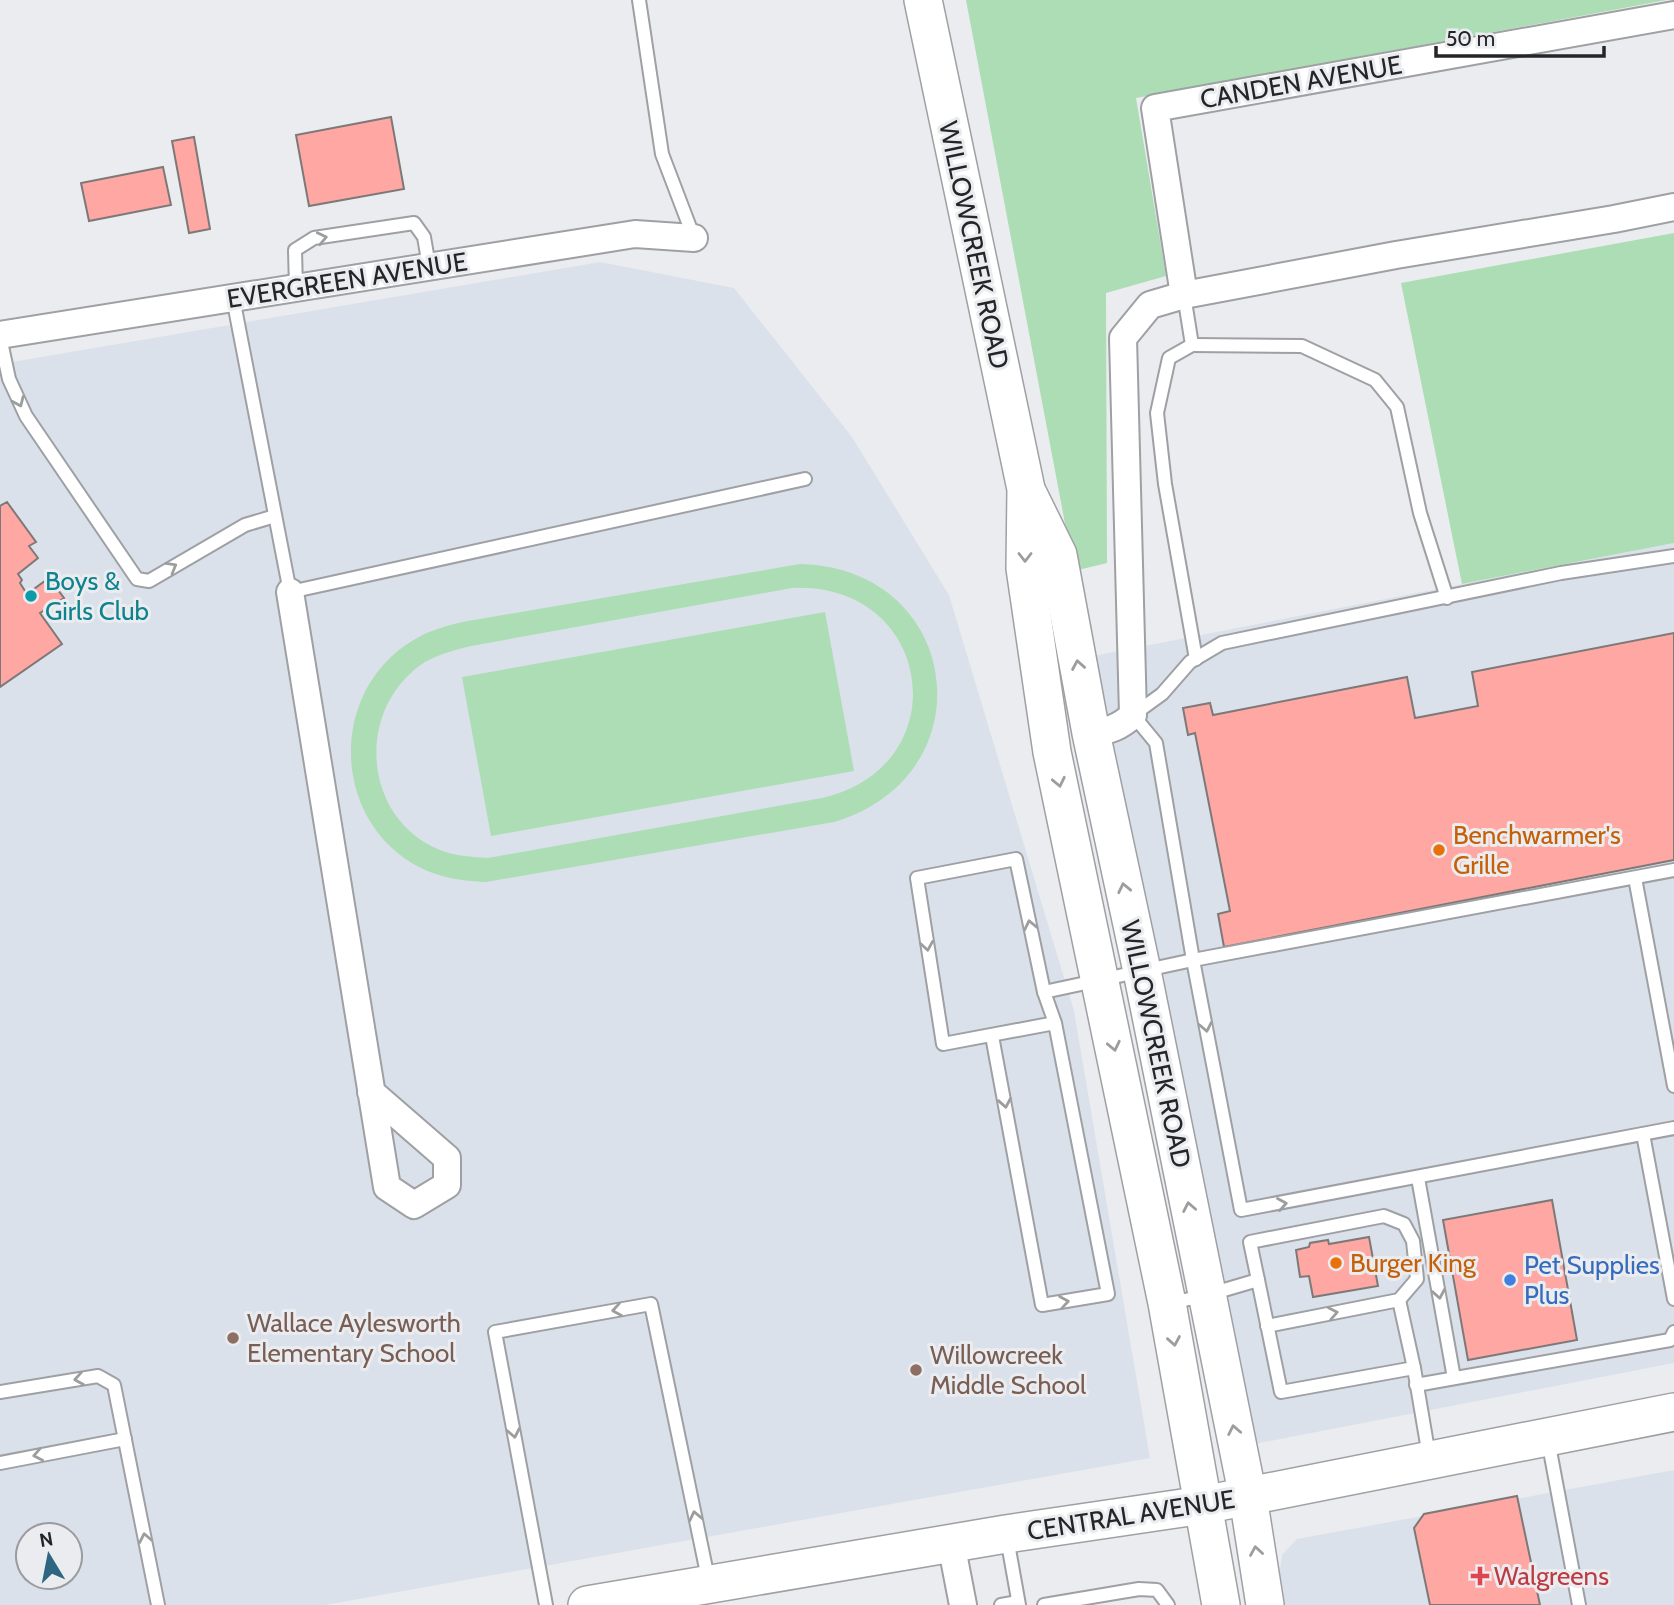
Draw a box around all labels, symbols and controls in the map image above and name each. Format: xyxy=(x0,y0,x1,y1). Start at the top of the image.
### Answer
scale bar xyxy=(1436,14,1604,58)
text: 50 m xyxy=(1446,26,1495,51)
street label: CANDEN AVENUE xyxy=(1198,49,1404,115)
street label: WILLOWCREEK ROAD xyxy=(932,118,1016,372)
one-way arrow xyxy=(316,231,328,246)
street label: EVERGREEN AVENUE xyxy=(224,245,470,315)
one-way arrow xyxy=(11,395,25,407)
one-way arrow xyxy=(1017,553,1033,563)
one-way arrow xyxy=(165,562,178,575)
place label: Boys & Girls Club xyxy=(45,565,149,627)
marker: Boys & Girls Club xyxy=(23,588,39,604)
one-way arrow xyxy=(1072,659,1087,671)
one-way arrow xyxy=(1050,776,1065,788)
place label: Benchwarmer's Grille xyxy=(1453,819,1621,881)
marker: Benchwarmer's Grille xyxy=(1431,842,1447,858)
one-way arrow xyxy=(1117,882,1132,894)
street label: WILLOWCREEK ROAD xyxy=(1114,917,1198,1171)
one-way arrow xyxy=(1024,919,1039,931)
one-way arrow xyxy=(920,940,935,952)
one-way arrow xyxy=(1198,1021,1213,1033)
one-way arrow xyxy=(1106,1040,1121,1052)
one-way arrow xyxy=(997,1097,1012,1109)
one-way arrow xyxy=(1276,1197,1288,1212)
one-way arrow xyxy=(1183,1201,1198,1213)
place label: Burger King xyxy=(1350,1247,1477,1279)
place label: Pet Supplies Plus xyxy=(1524,1249,1660,1311)
marker: Burger King xyxy=(1328,1255,1344,1271)
marker: Pet Supplies Plus xyxy=(1502,1272,1518,1288)
one-way arrow xyxy=(1431,1288,1446,1300)
one-way arrow xyxy=(1058,1295,1070,1310)
one-way arrow xyxy=(611,1302,622,1317)
place label: Wallace Aylesworth Elementary School xyxy=(247,1307,461,1369)
one-way arrow xyxy=(1327,1307,1339,1322)
marker: Wallace Aylesworth Elementary School xyxy=(225,1330,241,1346)
one-way arrow xyxy=(1166,1335,1181,1347)
place label: Willowcreek Middle School xyxy=(930,1339,1086,1401)
marker: Willowcreek Middle School xyxy=(908,1362,924,1378)
one-way arrow xyxy=(73,1371,85,1386)
one-way arrow xyxy=(1227,1424,1242,1436)
one-way arrow xyxy=(506,1428,521,1439)
one-way arrow xyxy=(32,1447,44,1462)
street label: CENTRAL AVENUE xyxy=(1025,1483,1237,1547)
one-way arrow xyxy=(689,1510,704,1522)
north arrow xyxy=(14,1521,84,1591)
text: N xyxy=(38,1527,55,1552)
one-way arrow xyxy=(138,1532,153,1544)
one-way arrow xyxy=(1249,1545,1264,1557)
place label: Walgreens xyxy=(1494,1560,1609,1592)
marker: Walgreens xyxy=(1472,1568,1488,1584)

